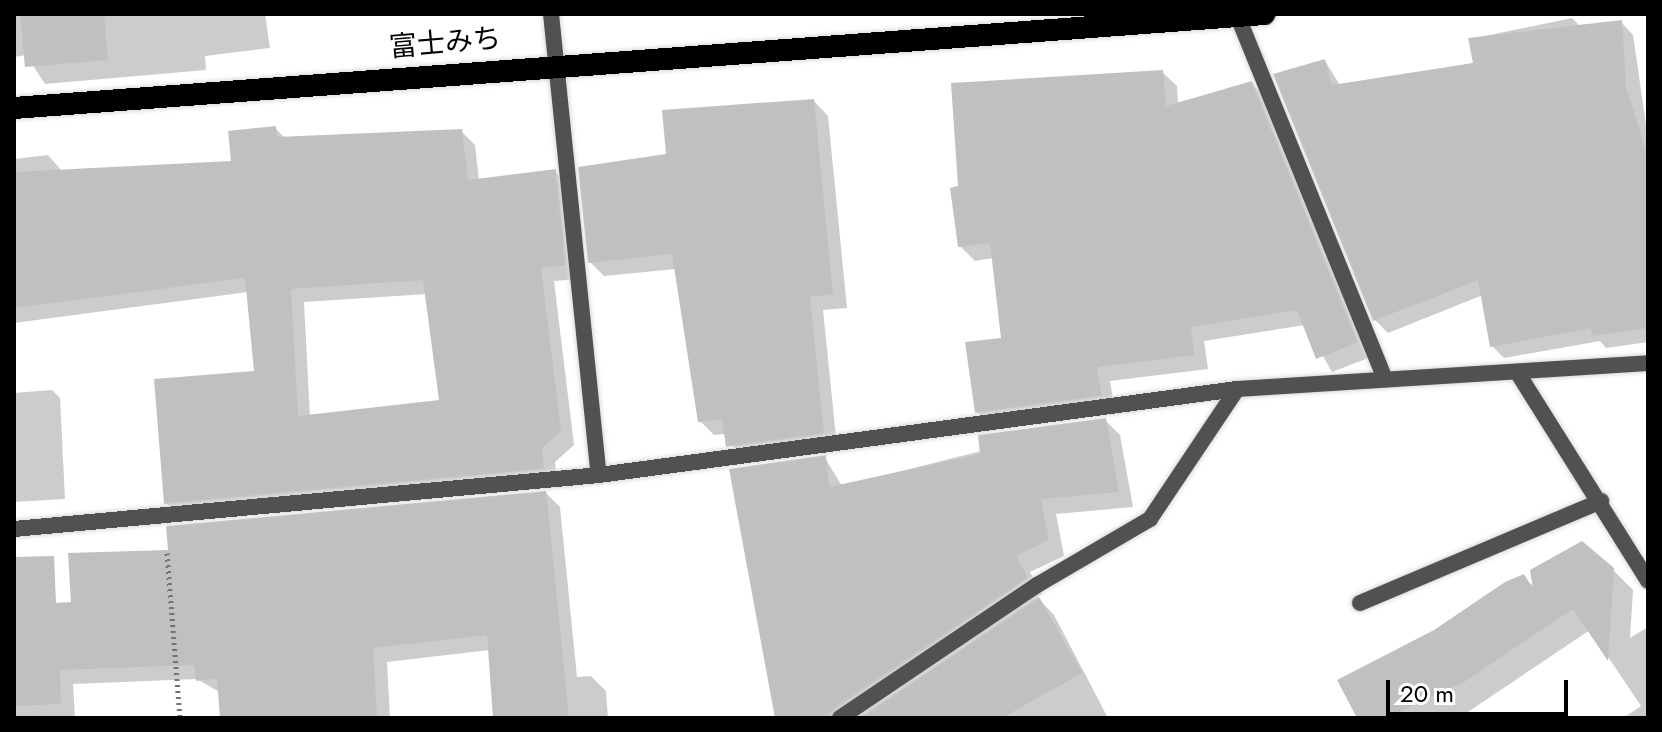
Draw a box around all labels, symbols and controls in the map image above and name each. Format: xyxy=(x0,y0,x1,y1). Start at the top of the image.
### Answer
street label: 富士みち xyxy=(388,21,502,65)
scale bar xyxy=(1390,664,1572,714)
text: 20 m xyxy=(1400,676,1454,711)

